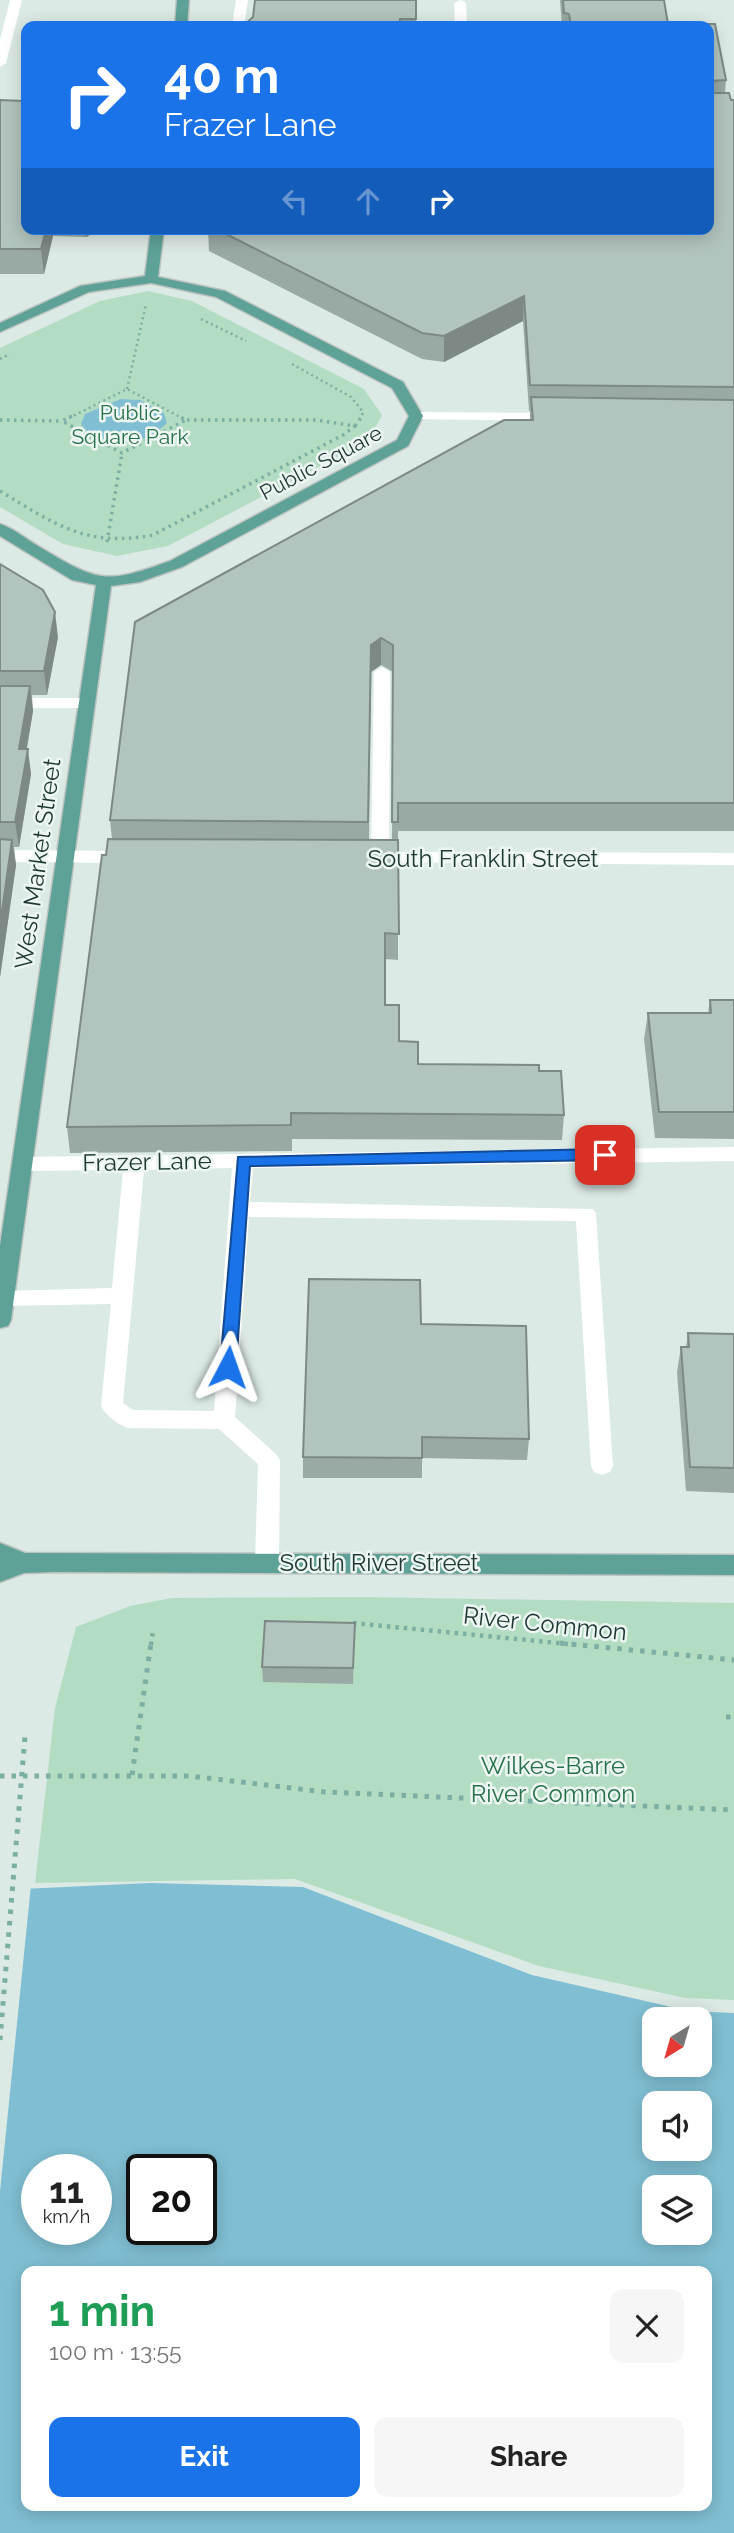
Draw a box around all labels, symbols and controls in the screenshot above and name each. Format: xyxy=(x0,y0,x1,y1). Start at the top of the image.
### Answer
text: 40 m xyxy=(164,47,279,104)
icon: right xyxy=(49,49,140,140)
text: Frazer Lane xyxy=(164,106,337,143)
icon: left xyxy=(276,182,314,220)
icon: ahead xyxy=(349,182,387,220)
icon: right xyxy=(422,182,460,220)
park label: Public Square Park xyxy=(71,400,189,449)
street label: Public Square xyxy=(255,420,386,505)
street label: West Market Street xyxy=(8,757,67,971)
street label: South Franklin Street xyxy=(367,844,599,873)
pin xyxy=(575,1125,635,1185)
icon: arrive xyxy=(586,1136,624,1174)
street label: Frazer Lane xyxy=(82,1146,212,1177)
position arrow xyxy=(191,1330,265,1404)
street label: South River Street xyxy=(279,1548,479,1577)
street label: River Common xyxy=(462,1600,628,1647)
park label: Wilkes-Barre River Common xyxy=(471,1751,635,1808)
north arrow xyxy=(642,2007,712,2077)
map controls xyxy=(642,2007,712,2245)
button: sound xyxy=(642,2091,712,2161)
speed limit sign: 20 xyxy=(126,2154,217,2245)
text: 11 xyxy=(49,2170,84,2211)
button: layers xyxy=(642,2175,712,2245)
text: km/h xyxy=(43,2206,90,2227)
text: 1 min xyxy=(49,2287,155,2336)
button: close xyxy=(610,2289,684,2363)
text: 100 m · 13:55 xyxy=(49,2338,182,2365)
button: Exit xyxy=(49,2417,360,2497)
button: Share xyxy=(374,2417,684,2497)

